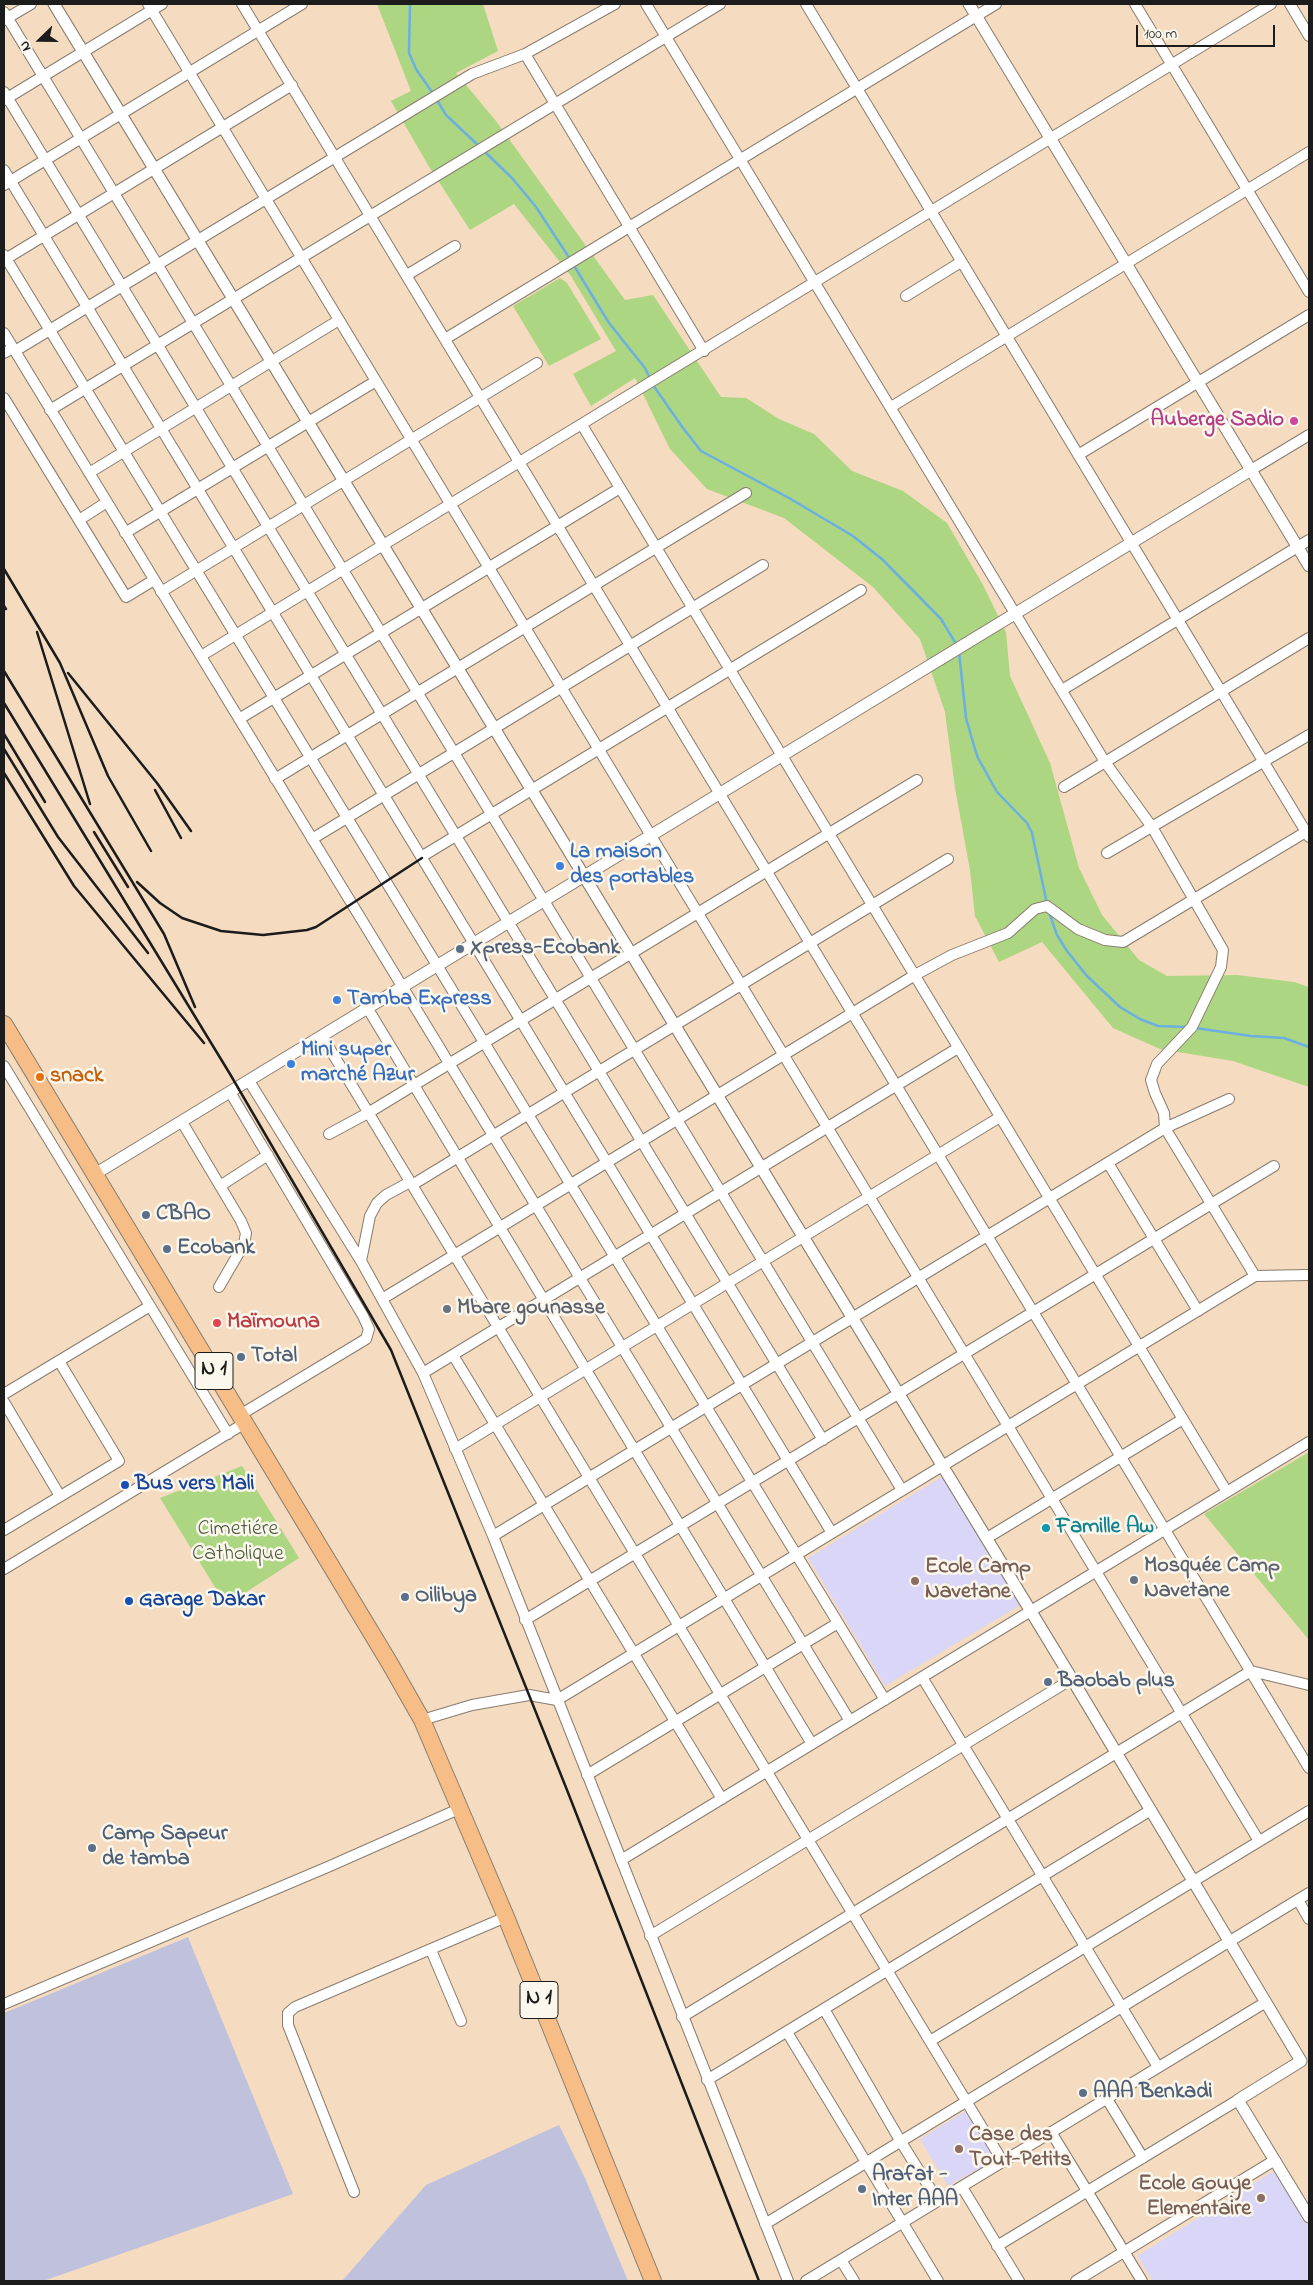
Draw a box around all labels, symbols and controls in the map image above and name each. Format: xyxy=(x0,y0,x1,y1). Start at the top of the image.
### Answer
north arrow xyxy=(15,15,65,65)
scale bar xyxy=(1138,15,1277,47)
text: 100 m xyxy=(1144,23,1177,45)
text: N xyxy=(14,37,37,54)
place label: Auberge Sadio xyxy=(1151,408,1284,434)
marker: Auberge Sadio xyxy=(1288,415,1300,427)
place label: La maison des portables xyxy=(570,840,694,891)
marker: La maison des portables xyxy=(554,860,566,872)
place label: Xpress-Ecobank xyxy=(470,936,620,962)
marker: Xpress-Ecobank xyxy=(454,943,466,955)
place label: Tamba Express xyxy=(347,987,492,1013)
marker: Tamba Express xyxy=(331,994,343,1006)
place label: Mini super marché Azur xyxy=(301,1038,414,1090)
marker: Mini super marché Azur xyxy=(285,1058,297,1070)
place label: snack xyxy=(50,1064,103,1090)
marker: snack xyxy=(34,1071,46,1083)
place label: CBAO xyxy=(156,1202,211,1228)
marker: CBAO xyxy=(140,1209,152,1221)
place label: Ecobank xyxy=(177,1236,255,1262)
marker: Ecobank xyxy=(161,1243,173,1255)
place label: Mbare gounasse xyxy=(457,1296,605,1322)
marker: Mbare gounasse xyxy=(441,1303,453,1315)
place label: Maïmouna xyxy=(227,1310,320,1336)
marker: Maïmouna xyxy=(211,1317,223,1329)
place label: Total xyxy=(251,1344,297,1370)
marker: Total xyxy=(235,1351,247,1363)
road number: N 1 xyxy=(195,1352,233,1390)
place label: Bus vers Mali xyxy=(135,1472,254,1498)
marker: Bus vers Mali xyxy=(119,1479,131,1491)
place label: Famille Aw xyxy=(1056,1515,1154,1541)
park label: Cimetiére Catholique xyxy=(192,1517,284,1568)
marker: Famille Aw xyxy=(1040,1522,1052,1534)
place label: Mosquée Camp Navetane xyxy=(1144,1554,1280,1605)
place label: Ecole Camp Navetane xyxy=(925,1555,1031,1606)
marker: Mosquée Camp Navetane xyxy=(1128,1574,1140,1586)
marker: Ecole Camp Navetane xyxy=(909,1575,921,1587)
place label: Oilibya xyxy=(415,1584,477,1610)
place label: Garage Dakar xyxy=(139,1588,265,1614)
marker: Oilibya xyxy=(399,1591,411,1603)
marker: Garage Dakar xyxy=(123,1595,135,1607)
place label: Baobab plus xyxy=(1058,1669,1175,1695)
marker: Baobab plus xyxy=(1042,1676,1054,1688)
place label: Camp Sapeur de tamba xyxy=(102,1822,228,1874)
marker: Camp Sapeur de tamba xyxy=(86,1842,98,1854)
road number: N 1 xyxy=(520,1982,558,2018)
place label: AAA Benkadi xyxy=(1093,2080,1213,2106)
marker: AAA Benkadi xyxy=(1077,2087,1089,2099)
place label: Case des Tout-Petits xyxy=(969,2123,1072,2174)
marker: Case des Tout-Petits xyxy=(953,2143,965,2155)
place label: Arafat - Inter AAA xyxy=(872,2163,958,2214)
place label: Ecole Gouye Elementaire xyxy=(1138,2172,1251,2224)
marker: Arafat - Inter AAA xyxy=(856,2183,868,2195)
marker: Ecole Gouye Elementaire xyxy=(1255,2192,1267,2204)

